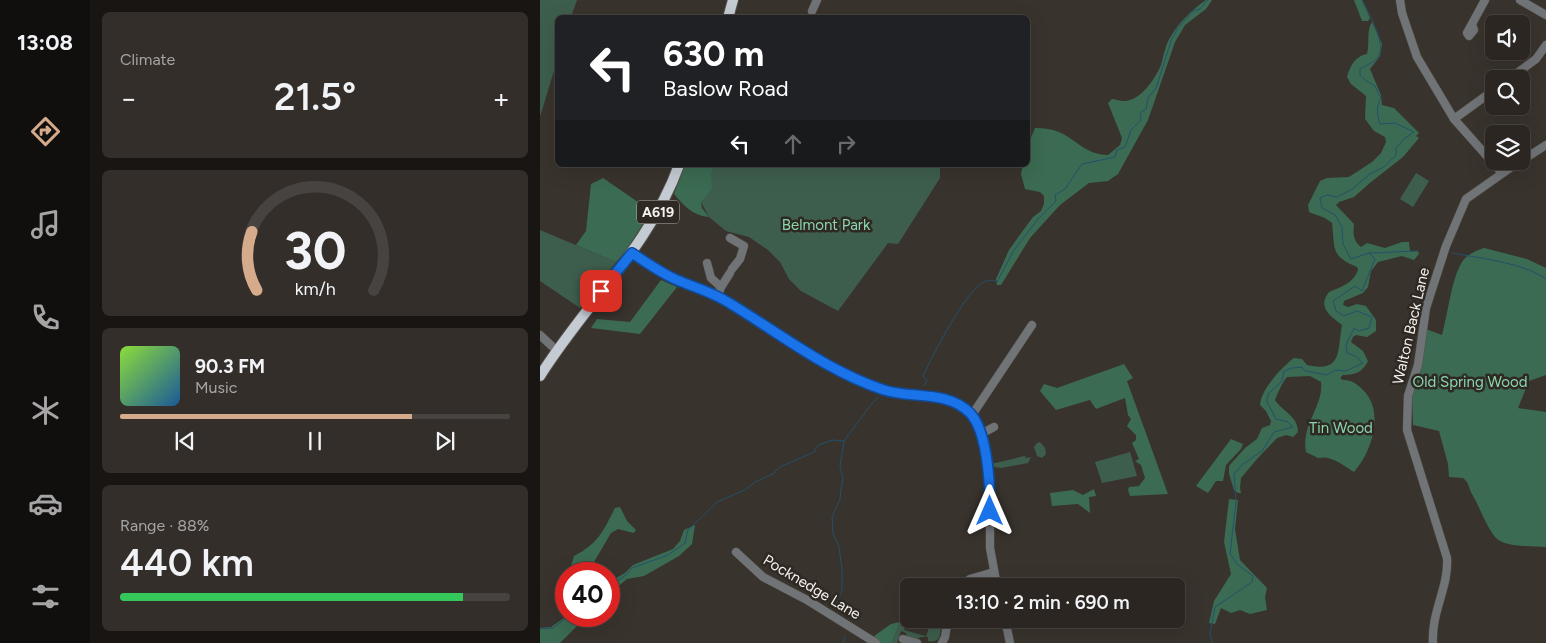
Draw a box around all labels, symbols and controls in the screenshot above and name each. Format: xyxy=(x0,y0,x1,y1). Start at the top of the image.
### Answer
map controls xyxy=(1485,15,1530,170)
button: sound xyxy=(1485,15,1530,60)
text: 13:08 xyxy=(17,29,73,56)
text: 630 m xyxy=(663,33,764,75)
icon: left xyxy=(580,35,645,100)
text: Climate xyxy=(120,50,175,69)
button: search xyxy=(1485,70,1530,115)
text: 21.5° xyxy=(274,74,356,120)
text: Baslow Road xyxy=(663,75,789,102)
text: − xyxy=(120,81,137,115)
text: + xyxy=(493,81,510,115)
icon: directions xyxy=(28,114,63,149)
button: layers xyxy=(1485,125,1530,170)
icon: left xyxy=(726,130,754,158)
icon: ahead xyxy=(779,130,807,158)
icon: right xyxy=(832,130,860,158)
road number: A619 xyxy=(637,200,679,223)
icon: music xyxy=(28,207,63,242)
park label: Belmont Park xyxy=(782,216,871,234)
text: 30 xyxy=(284,220,346,282)
street label: Walton Back Lane xyxy=(1389,266,1433,386)
pin xyxy=(580,270,622,312)
icon: arrive xyxy=(587,277,615,305)
text: km/h xyxy=(295,278,335,299)
icon: phone xyxy=(28,300,63,335)
text: 90.3 FM xyxy=(195,355,265,378)
park label: Old Spring Wood xyxy=(1413,373,1527,391)
text: Music xyxy=(195,378,237,397)
icon: climate xyxy=(28,393,63,428)
park label: Tin Wood xyxy=(1309,419,1373,437)
icon: previous xyxy=(171,427,199,455)
icon: pause xyxy=(301,427,329,455)
icon: next xyxy=(431,427,459,455)
position arrow xyxy=(963,484,1015,536)
icon: car xyxy=(28,486,63,521)
text: Range · 88% xyxy=(120,516,209,535)
text: 440 km xyxy=(120,540,254,586)
street label: Pocknedge Lane xyxy=(760,551,864,623)
speed limit sign: 40 xyxy=(555,562,620,627)
icon: filters xyxy=(28,579,63,614)
text: 13:10 · 2 min · 690 m xyxy=(955,591,1130,614)

